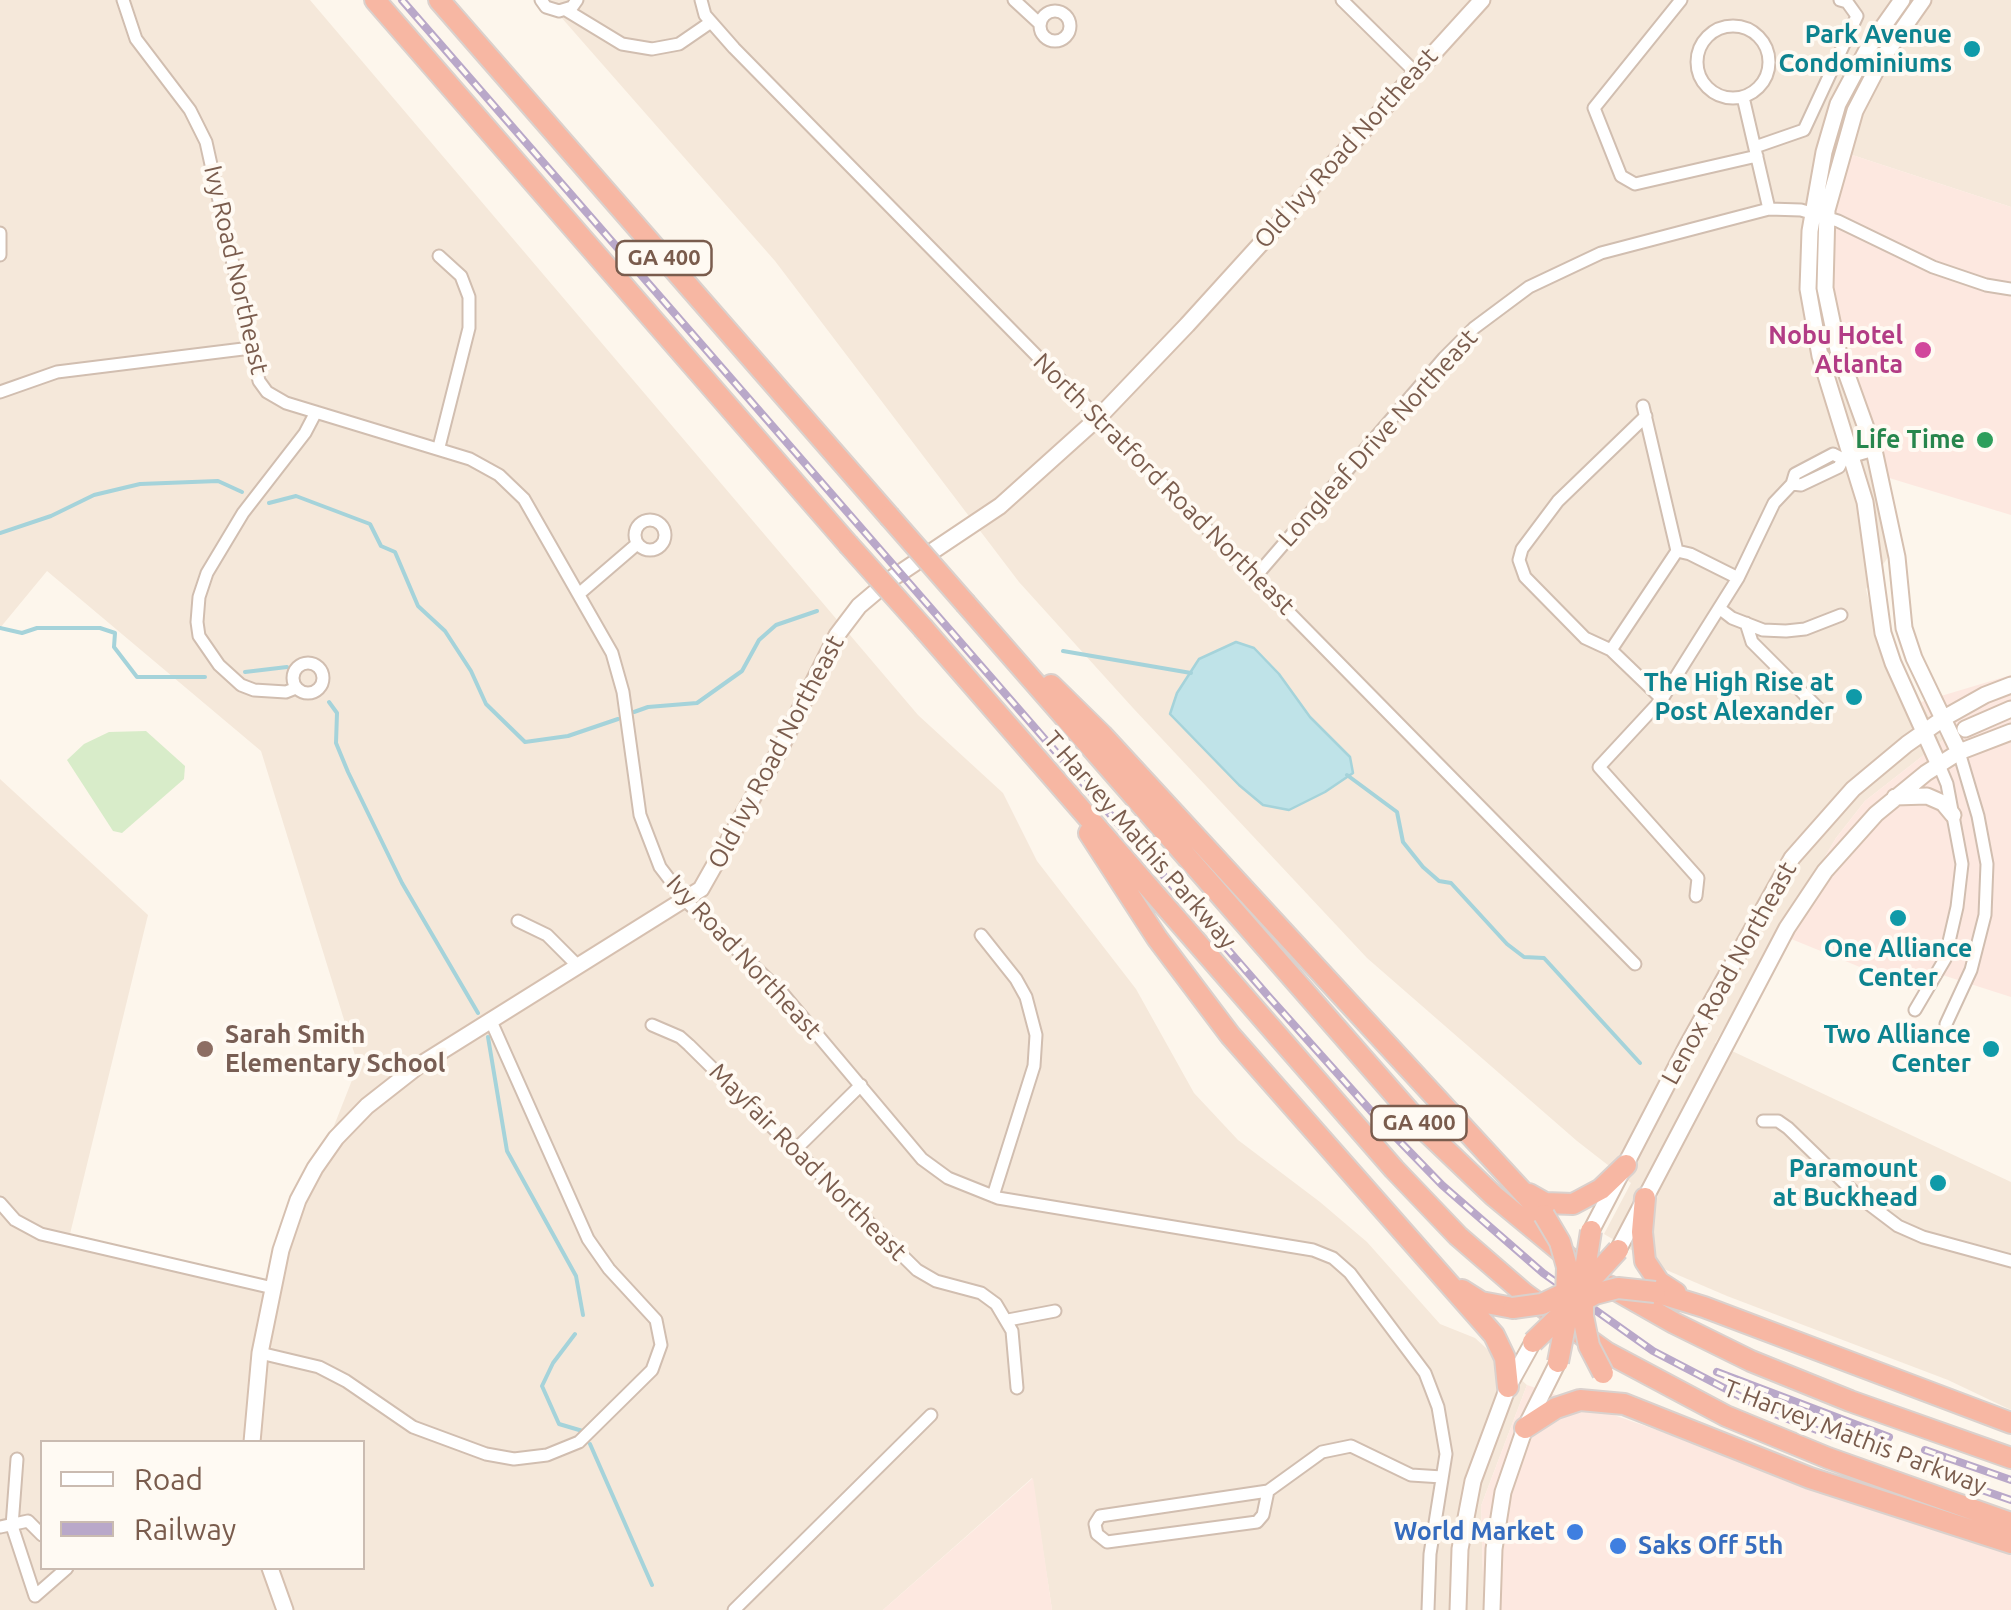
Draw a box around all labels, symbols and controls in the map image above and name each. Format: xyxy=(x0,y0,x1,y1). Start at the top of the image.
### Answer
place label: Park Avenue Condominiums xyxy=(1779,20,1952,79)
marker: Park Avenue Condominiums xyxy=(1961,38,1983,60)
street label: Old Ivy Road Northeast xyxy=(1248,41,1444,255)
street label: Ivy Road Northeast xyxy=(197,163,275,377)
road number: GA 400 xyxy=(616,241,712,275)
place label: Nobu Hotel Atlanta xyxy=(1768,321,1903,380)
street label: Longleaf Drive Northeast xyxy=(1272,323,1484,553)
marker: Nobu Hotel Atlanta xyxy=(1912,339,1934,361)
street label: North Stratford Road Northeast xyxy=(1027,347,1301,621)
place label: Life Time xyxy=(1855,425,1965,455)
marker: Life Time xyxy=(1974,429,1996,451)
street label: Old Ivy Road Northeast xyxy=(702,630,850,874)
place label: The High Rise at Post Alexander xyxy=(1644,668,1834,727)
marker: The High Rise at Post Alexander xyxy=(1843,686,1865,708)
street label: T Harvey Mathis Parkway xyxy=(1037,725,1243,955)
street label: Lenox Road Northeast xyxy=(1655,856,1803,1090)
street label: Ivy Road Northeast xyxy=(660,869,828,1045)
marker: One Alliance Center xyxy=(1887,907,1909,929)
place label: One Alliance Center xyxy=(1824,934,1972,993)
place label: Sarah Smith Elementary School xyxy=(225,1020,445,1079)
place label: Two Alliance Center xyxy=(1823,1020,1971,1079)
marker: Sarah Smith Elementary School xyxy=(194,1038,216,1060)
marker: Two Alliance Center xyxy=(1980,1038,2002,1060)
street label: Mayfair Road Northeast xyxy=(703,1057,913,1267)
road number: GA 400 xyxy=(1372,1106,1466,1140)
place label: Paramount at Buckhead xyxy=(1773,1154,1918,1213)
marker: Paramount at Buckhead xyxy=(1927,1172,1949,1194)
street label: T Harvey Mathis Parkway xyxy=(1719,1373,1991,1501)
legend xyxy=(40,1440,365,1570)
text: Road xyxy=(134,1462,203,1496)
text: Railway xyxy=(134,1512,236,1546)
place label: World Market xyxy=(1394,1517,1555,1547)
marker: World Market xyxy=(1564,1521,1586,1543)
place label: Saks Off 5th xyxy=(1638,1531,1783,1561)
marker: Saks Off 5th xyxy=(1607,1535,1629,1557)

